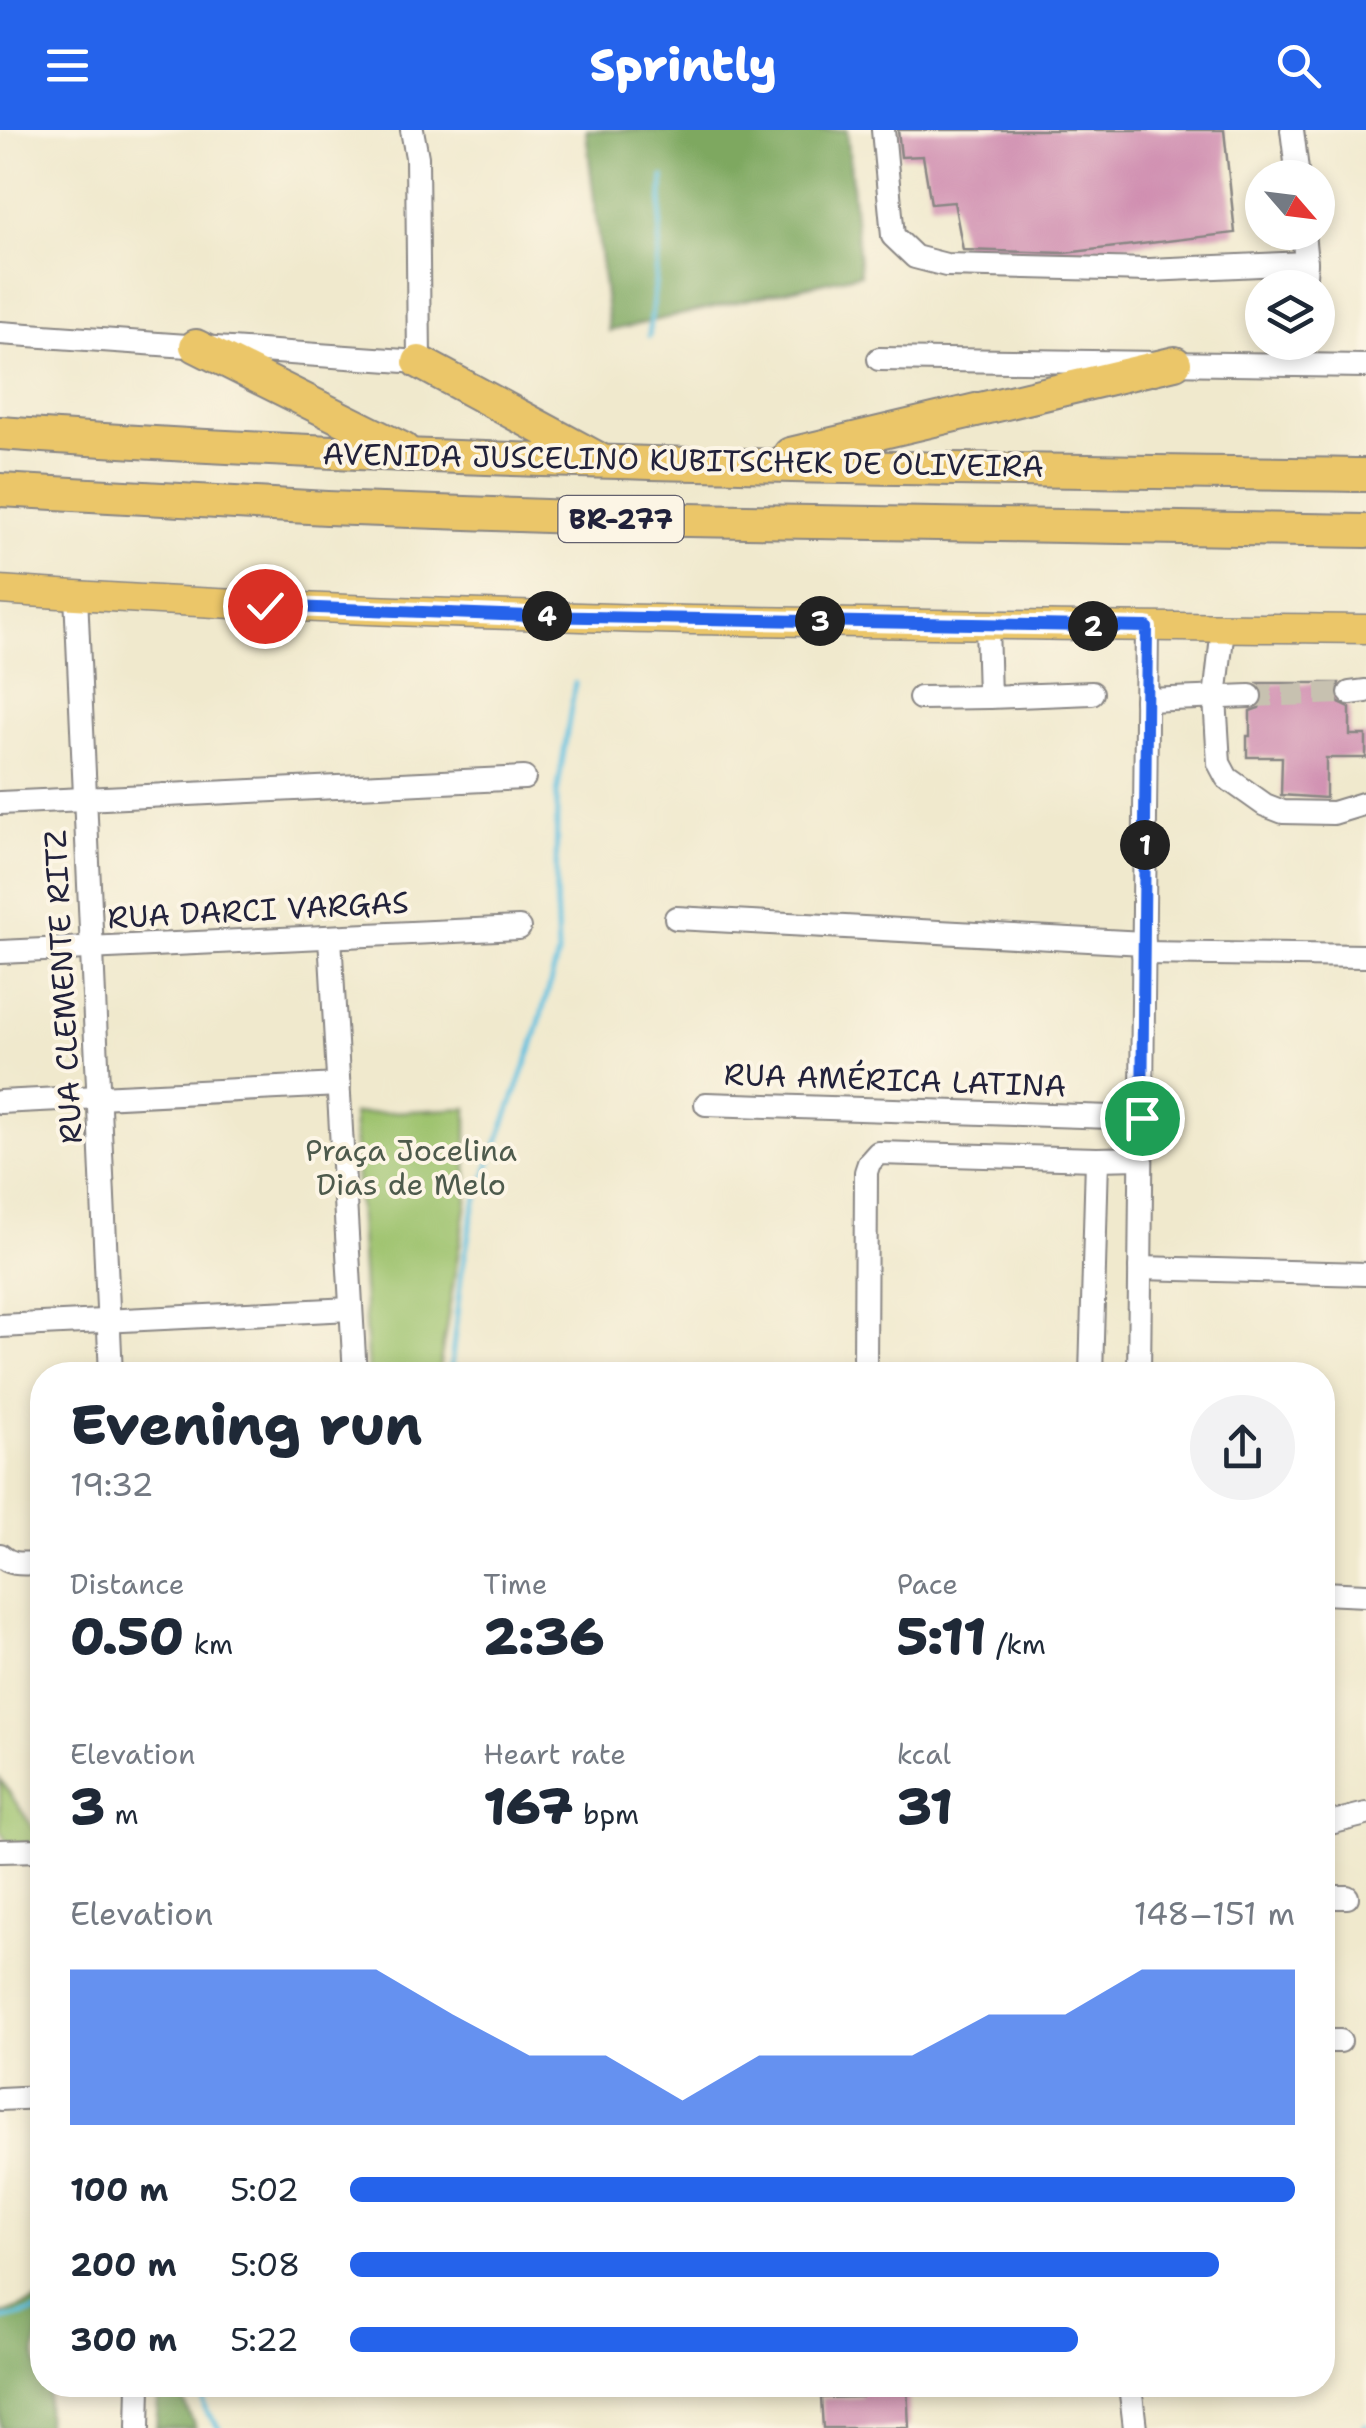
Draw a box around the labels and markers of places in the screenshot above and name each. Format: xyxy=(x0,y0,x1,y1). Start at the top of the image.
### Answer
pin xyxy=(223,564,308,649)
pin: 4 xyxy=(522,591,572,641)
pin: 3 xyxy=(795,596,845,646)
pin: 2 xyxy=(1068,601,1118,651)
pin: 1 xyxy=(1120,820,1170,870)
pin xyxy=(1100,1076,1185,1161)

